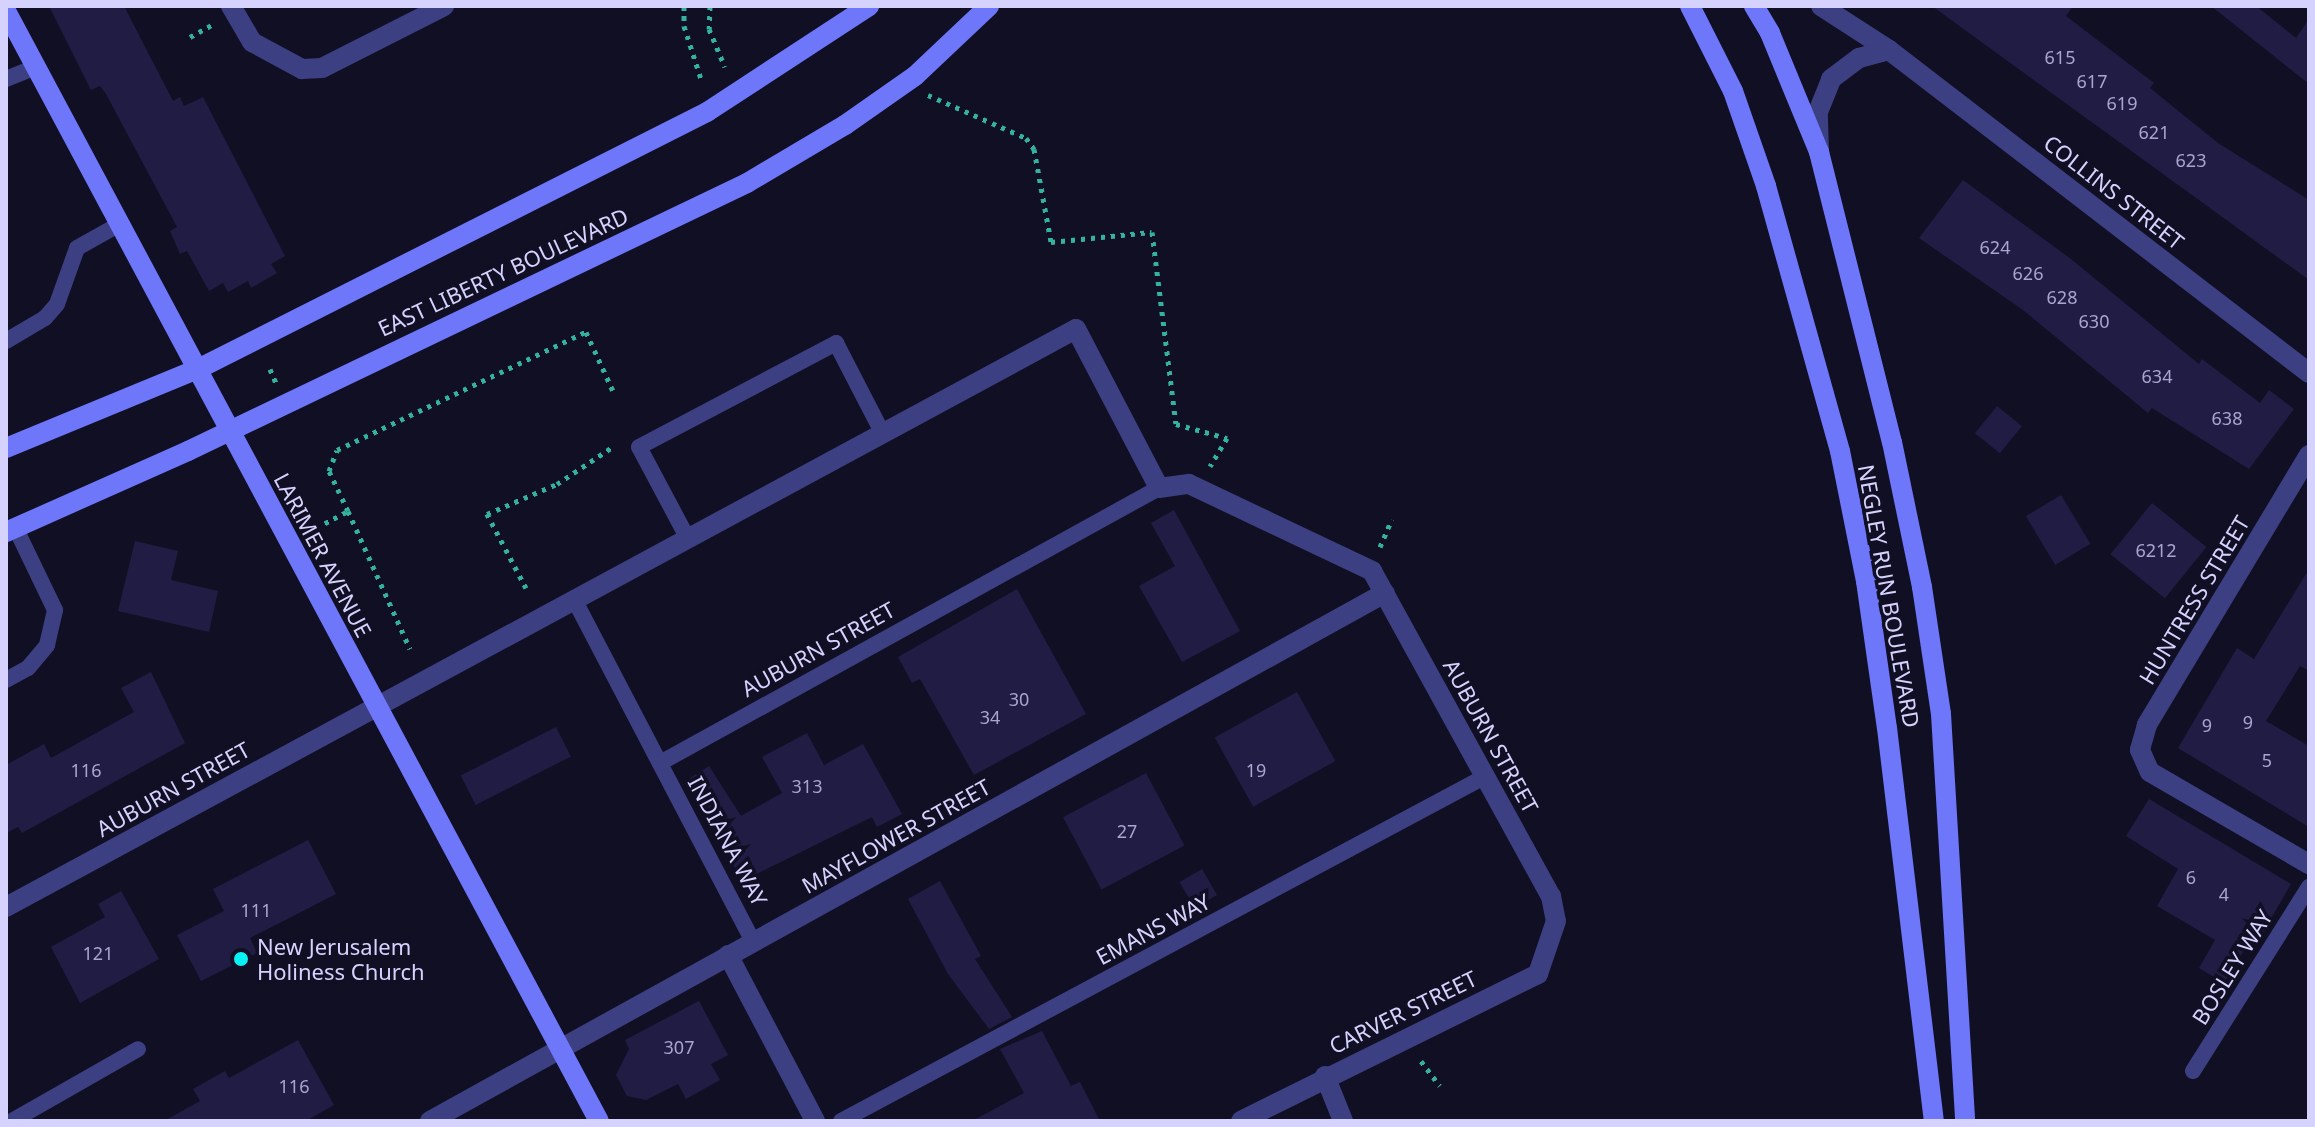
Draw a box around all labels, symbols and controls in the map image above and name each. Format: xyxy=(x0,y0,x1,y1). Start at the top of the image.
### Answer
house number: 615 xyxy=(2045,46,2075,68)
house number: 617 xyxy=(2077,70,2107,92)
house number: 619 xyxy=(2107,92,2137,114)
house number: 621 xyxy=(2139,121,2169,143)
street label: COLLINS STREET xyxy=(2039,129,2189,255)
house number: 623 xyxy=(2176,149,2206,171)
street label: EAST LIBERTY BOULEVARD xyxy=(374,202,632,342)
house number: 624 xyxy=(1980,236,2010,258)
house number: 626 xyxy=(2013,262,2043,284)
house number: 628 xyxy=(2047,286,2077,308)
house number: 630 xyxy=(2079,310,2109,332)
house number: 634 xyxy=(2142,365,2172,387)
house number: 638 xyxy=(2212,407,2242,429)
street label: NEGLEY RUN BOULEVARD xyxy=(1853,462,1925,730)
street label: LARIMER AVENUE xyxy=(269,468,377,642)
street label: HUNTRESS STREET xyxy=(2133,511,2255,689)
house number: 6212 xyxy=(2135,539,2177,561)
street label: AUBURN STREET xyxy=(737,596,899,702)
street label: AUBURN STREET xyxy=(1438,655,1544,817)
house number: 30 xyxy=(1009,688,1029,710)
house number: 34 xyxy=(980,706,1000,728)
house number: 9 xyxy=(2243,711,2253,733)
house number: 9 xyxy=(2202,714,2212,736)
street label: AUBURN STREET xyxy=(92,736,254,842)
house number: 5 xyxy=(2262,749,2272,771)
house number: 116 xyxy=(71,759,101,781)
house number: 19 xyxy=(1246,759,1266,781)
street label: INDIANA WAY xyxy=(683,772,773,910)
street label: MAYFLOWER STREET xyxy=(797,773,995,899)
house number: 313 xyxy=(792,775,822,797)
house number: 27 xyxy=(1117,820,1137,842)
house number: 6 xyxy=(2186,866,2196,888)
house number: 4 xyxy=(2219,883,2229,905)
street label: EMANS WAY xyxy=(1091,888,1215,970)
house number: 111 xyxy=(241,899,271,921)
street label: BOSLEY WAY xyxy=(2186,905,2278,1029)
place label: New Jerusalem Holiness Church xyxy=(257,933,425,984)
house number: 121 xyxy=(83,942,113,964)
marker: New Jerusalem Holiness Church xyxy=(232,950,250,968)
street label: CARVER STREET xyxy=(1325,965,1481,1059)
house number: 307 xyxy=(664,1036,694,1058)
house number: 116 xyxy=(279,1075,309,1097)

